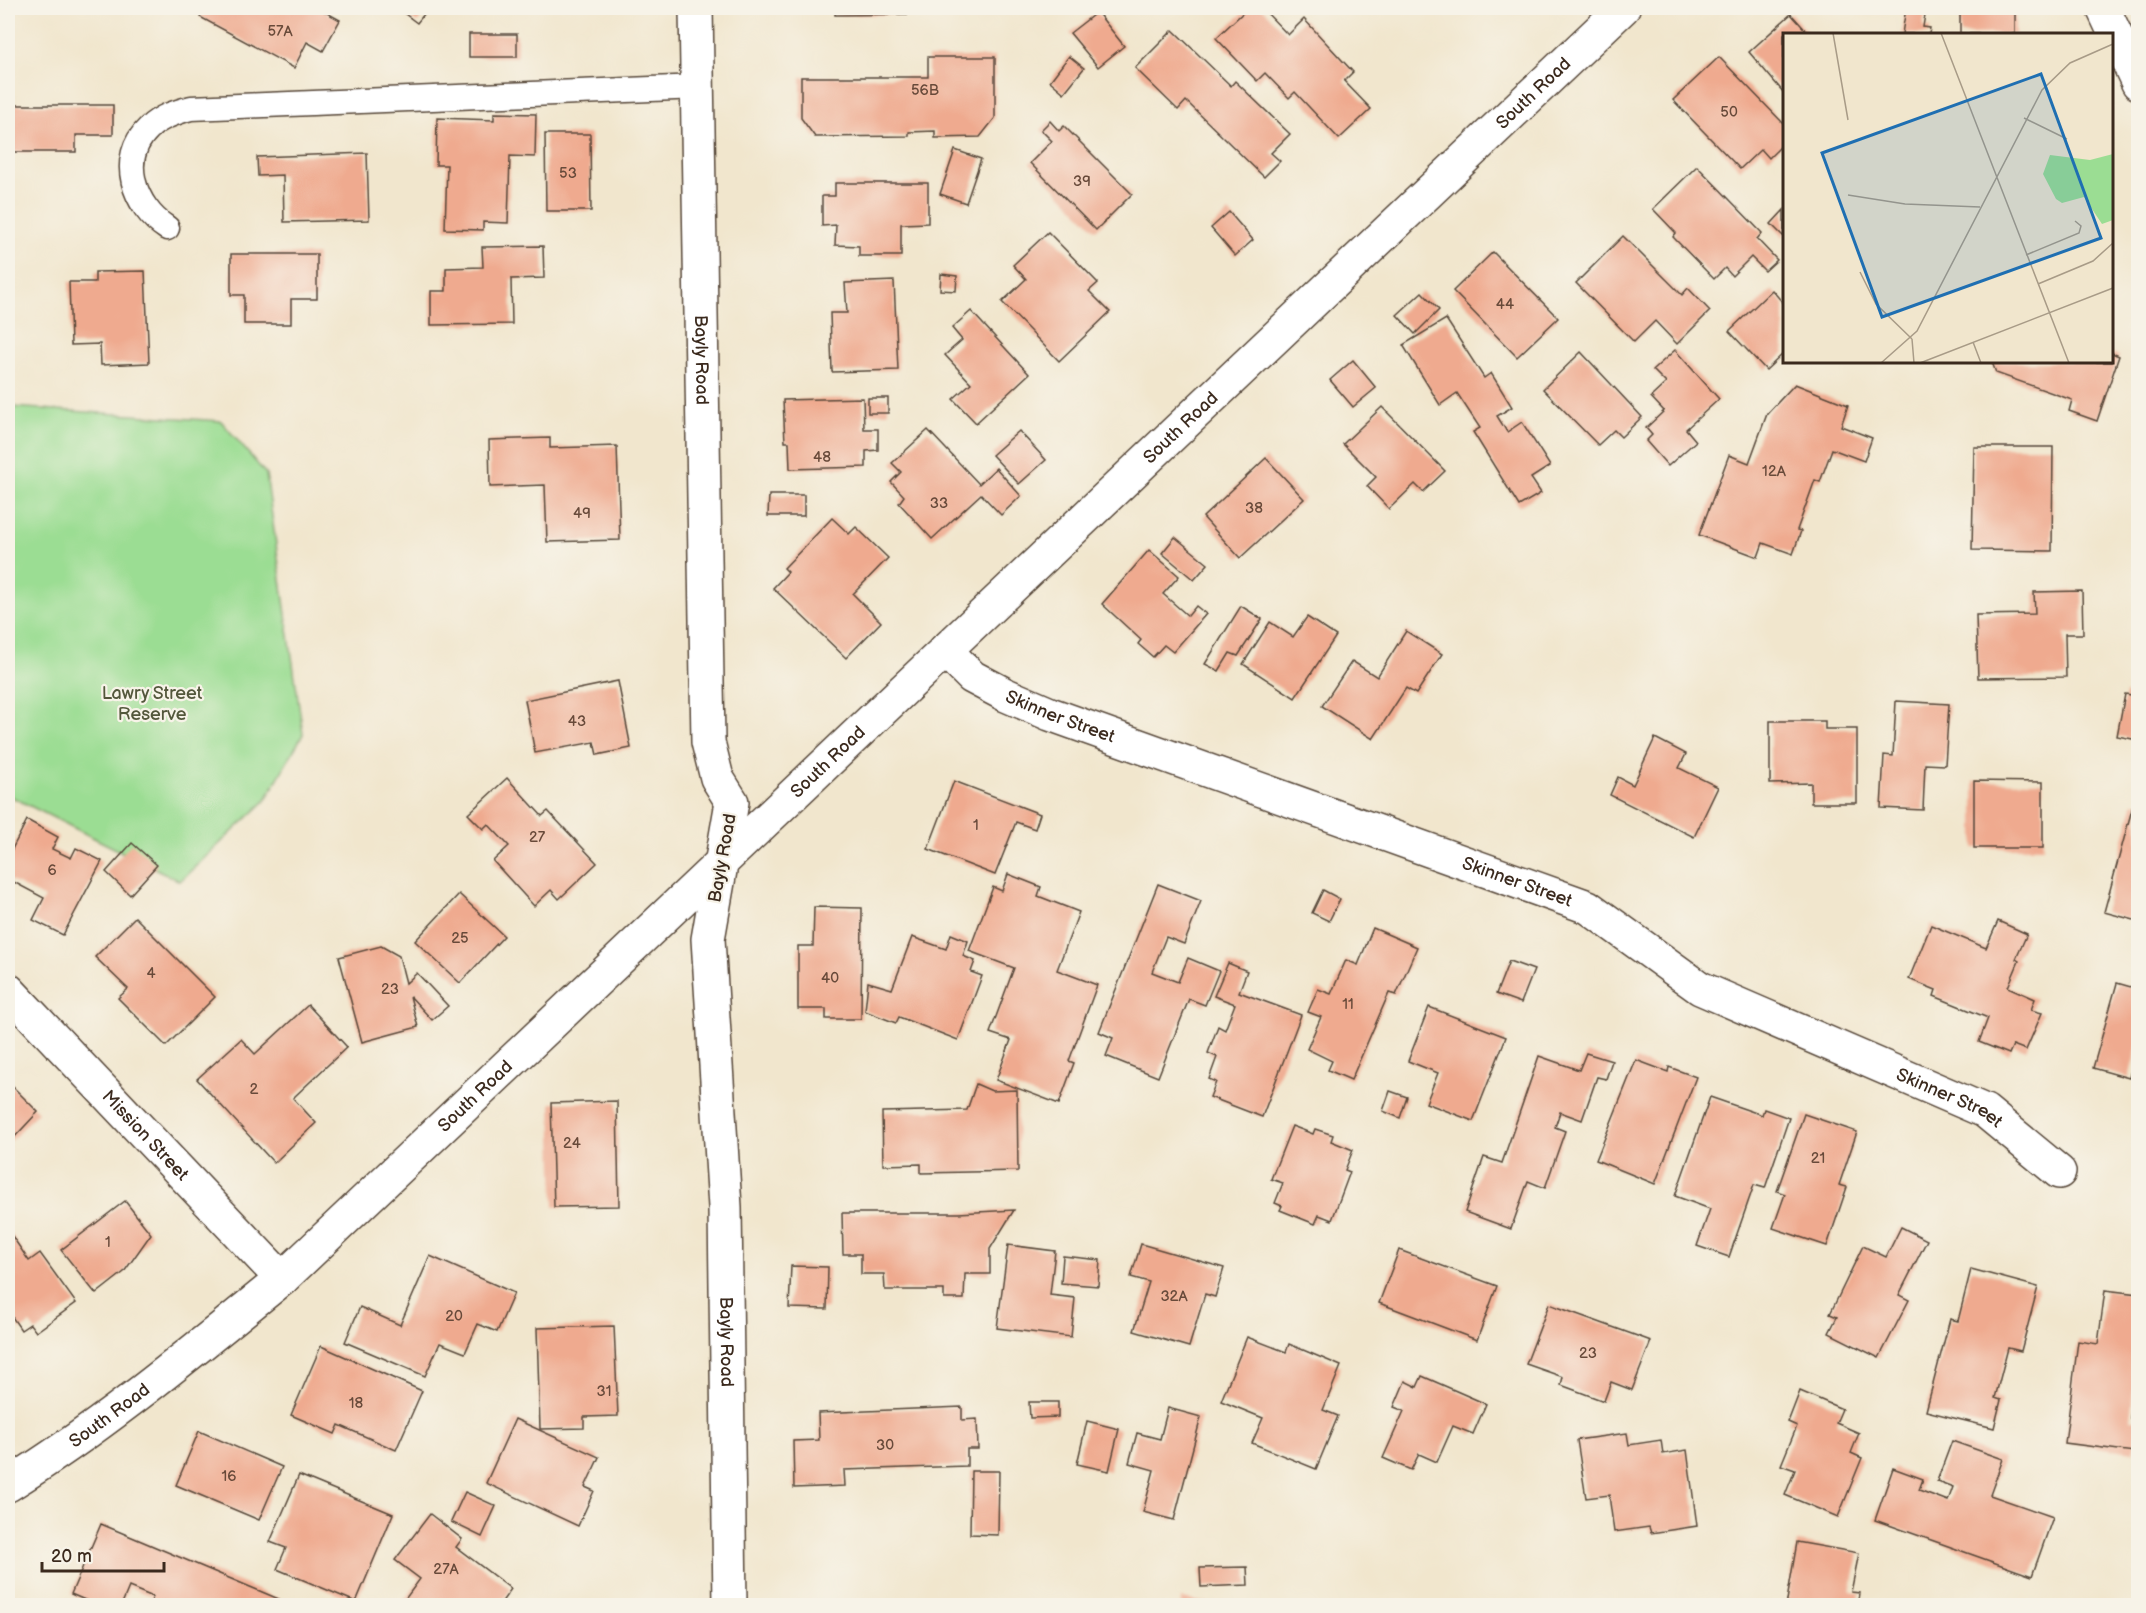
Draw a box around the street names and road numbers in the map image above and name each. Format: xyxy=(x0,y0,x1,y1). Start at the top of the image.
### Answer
street label: South Road xyxy=(1492,53,1575,134)
street label: Bayly Road xyxy=(690,315,712,405)
street label: South Road xyxy=(1139,387,1223,468)
street label: Skinner Street xyxy=(1002,686,1118,748)
street label: South Road xyxy=(786,722,870,802)
street label: Bayly Road xyxy=(704,812,741,904)
street label: Skinner Street xyxy=(1459,853,1575,912)
street label: South Road xyxy=(434,1056,517,1137)
street label: Skinner Street xyxy=(1893,1064,2007,1132)
street label: Mission Street xyxy=(98,1086,193,1185)
street label: Bayly Road xyxy=(715,1297,737,1387)
street label: South Road xyxy=(65,1379,154,1452)

